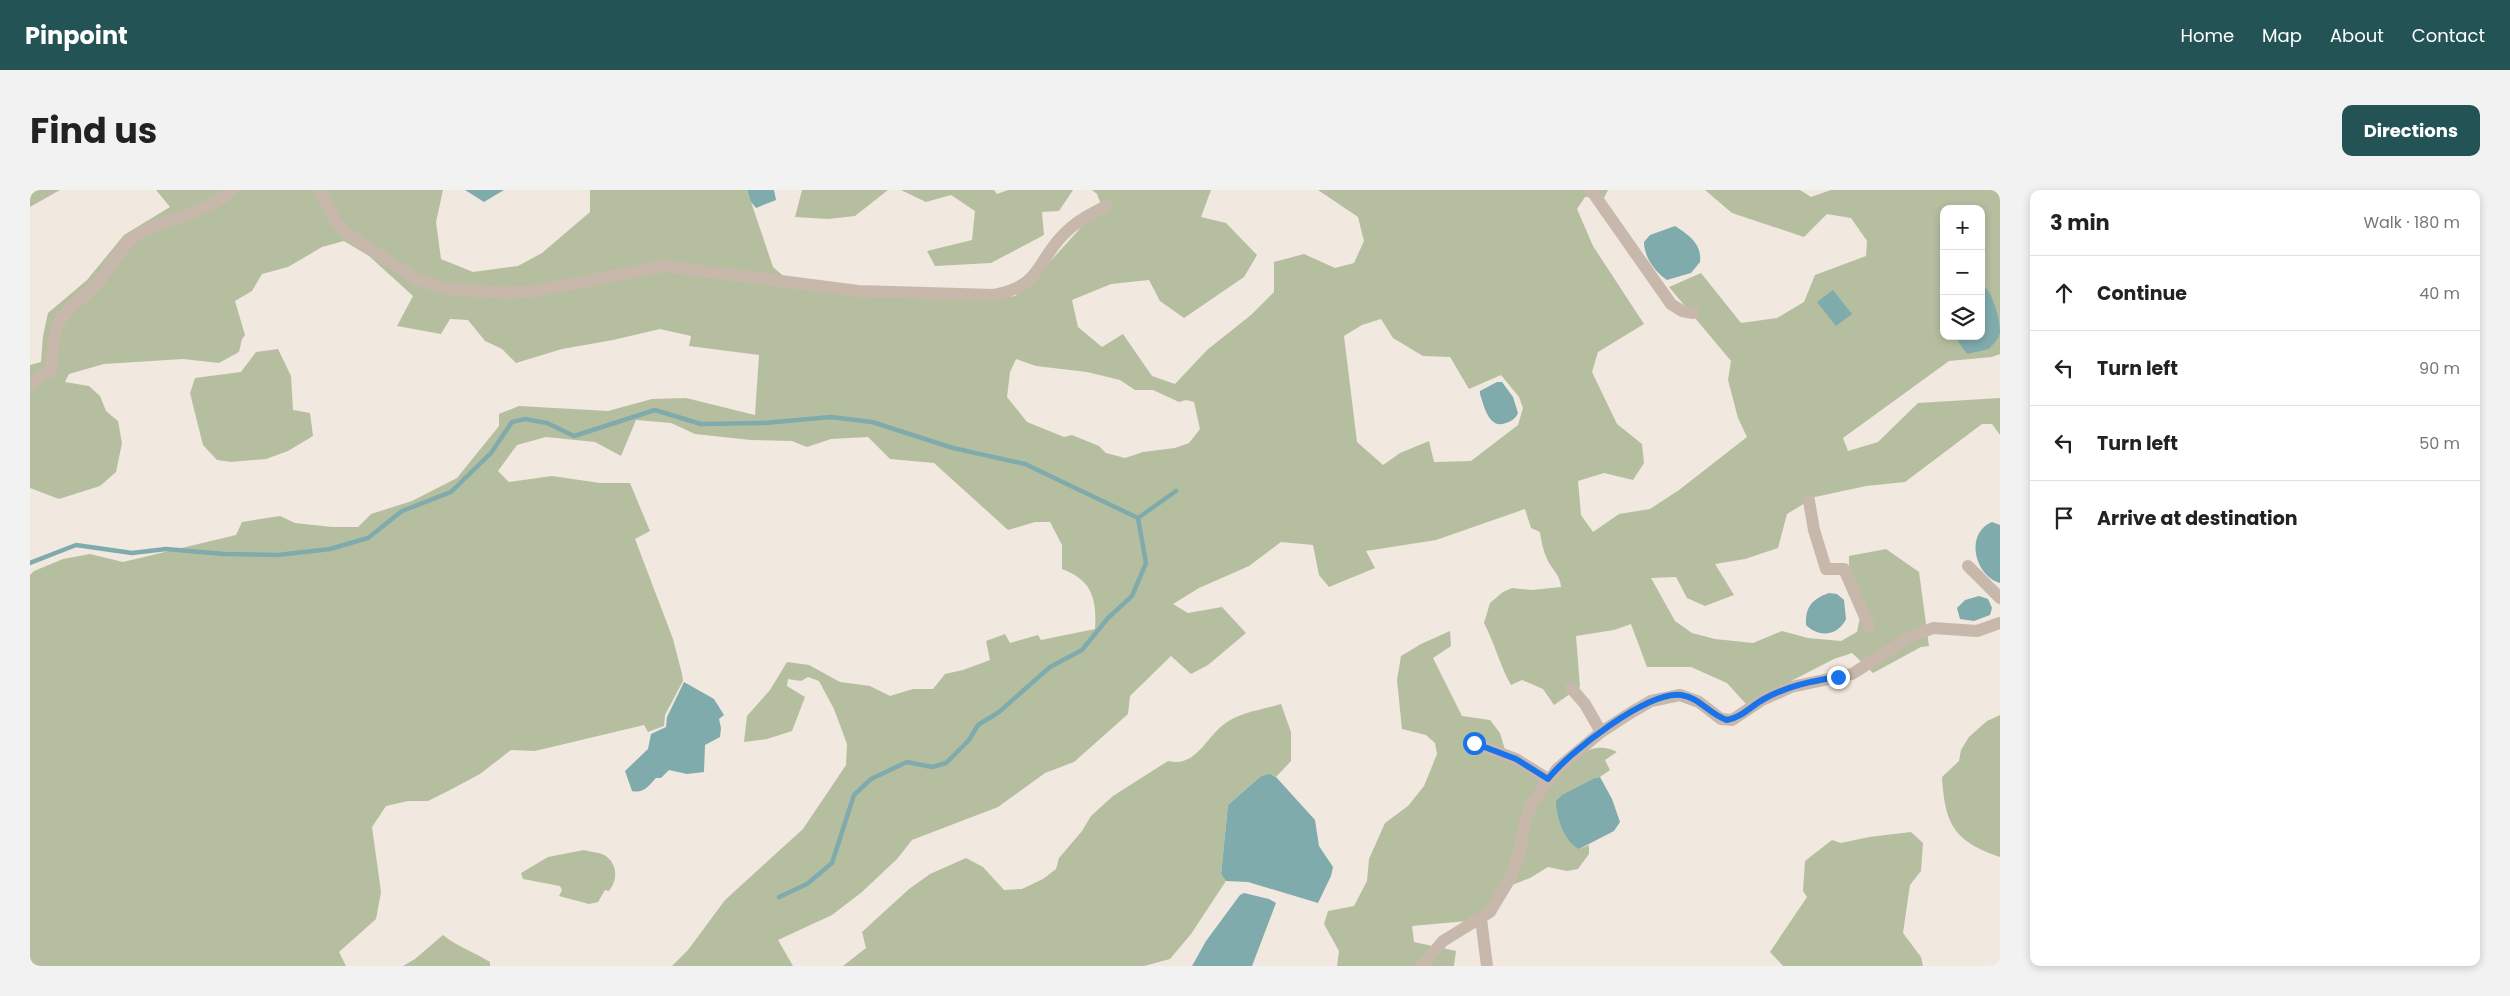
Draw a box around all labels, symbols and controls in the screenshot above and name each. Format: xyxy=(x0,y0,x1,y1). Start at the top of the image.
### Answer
text: Pinpoint xyxy=(25,19,128,52)
text: Home xyxy=(2180,23,2234,48)
text: Map xyxy=(2262,23,2302,48)
text: About xyxy=(2330,23,2384,48)
text: Contact xyxy=(2412,23,2485,48)
button: Directions xyxy=(2342,105,2480,156)
text: Find us xyxy=(30,106,157,155)
map controls xyxy=(1940,205,1985,340)
button: + xyxy=(1940,205,1985,250)
text: 3 min xyxy=(2050,208,2110,237)
text: Walk · 180 m xyxy=(2363,211,2460,234)
button: − xyxy=(1940,250,1985,295)
icon: ahead xyxy=(2050,279,2078,307)
text: Continue xyxy=(2097,280,2187,307)
text: 40 m xyxy=(2419,282,2460,305)
button: layers xyxy=(1940,295,1985,340)
icon: left xyxy=(2050,354,2078,382)
text: Turn left xyxy=(2097,355,2178,382)
text: 90 m xyxy=(2419,357,2460,380)
icon: left xyxy=(2050,429,2078,457)
text: Turn left xyxy=(2097,430,2178,457)
text: 50 m xyxy=(2419,432,2460,455)
icon: arrive xyxy=(2050,504,2078,532)
text: Arrive at destination xyxy=(2097,505,2298,532)
route end xyxy=(1827,666,1850,689)
route start xyxy=(1463,732,1486,755)

